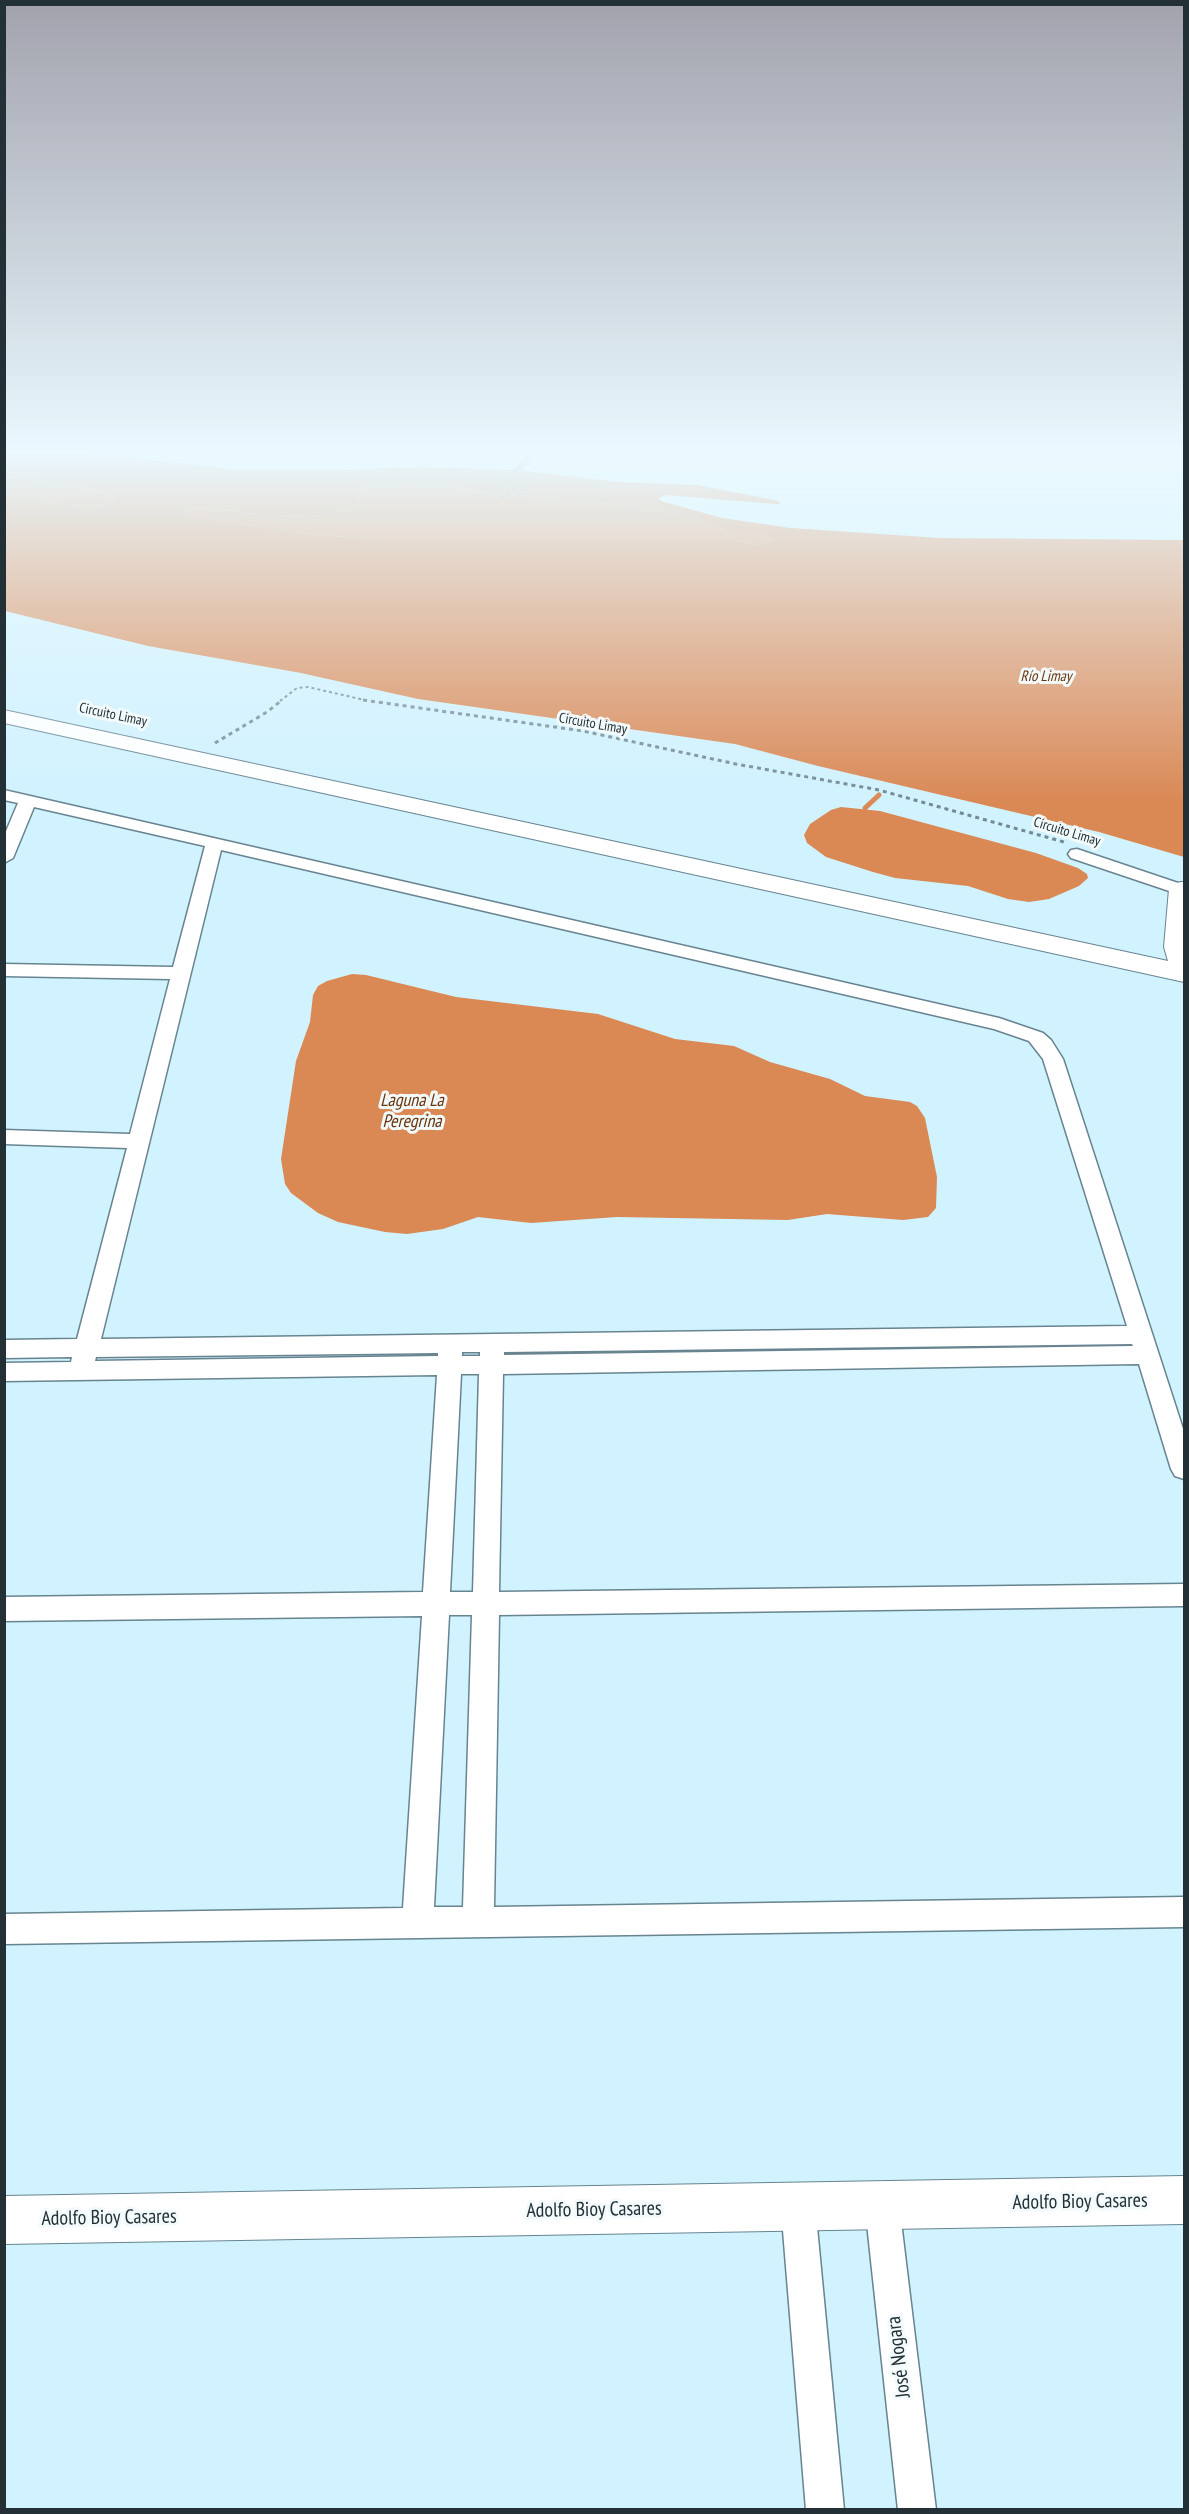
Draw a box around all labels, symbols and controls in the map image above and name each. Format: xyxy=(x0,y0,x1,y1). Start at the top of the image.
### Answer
water label: Río Limay xyxy=(1021,668,1071,686)
street label: Circuito Limay xyxy=(78,700,148,730)
street label: Circuito Limay xyxy=(558,710,628,738)
street label: Circuito Limay xyxy=(1032,814,1102,850)
water label: Laguna La Peregrina xyxy=(380,1090,444,1132)
street label: Adolfo Bioy Casares xyxy=(1012,2189,1148,2215)
street label: Adolfo Bioy Casares xyxy=(526,2197,662,2223)
street label: Adolfo Bioy Casares xyxy=(41,2205,177,2231)
street label: José Nogara xyxy=(882,2315,916,2399)

